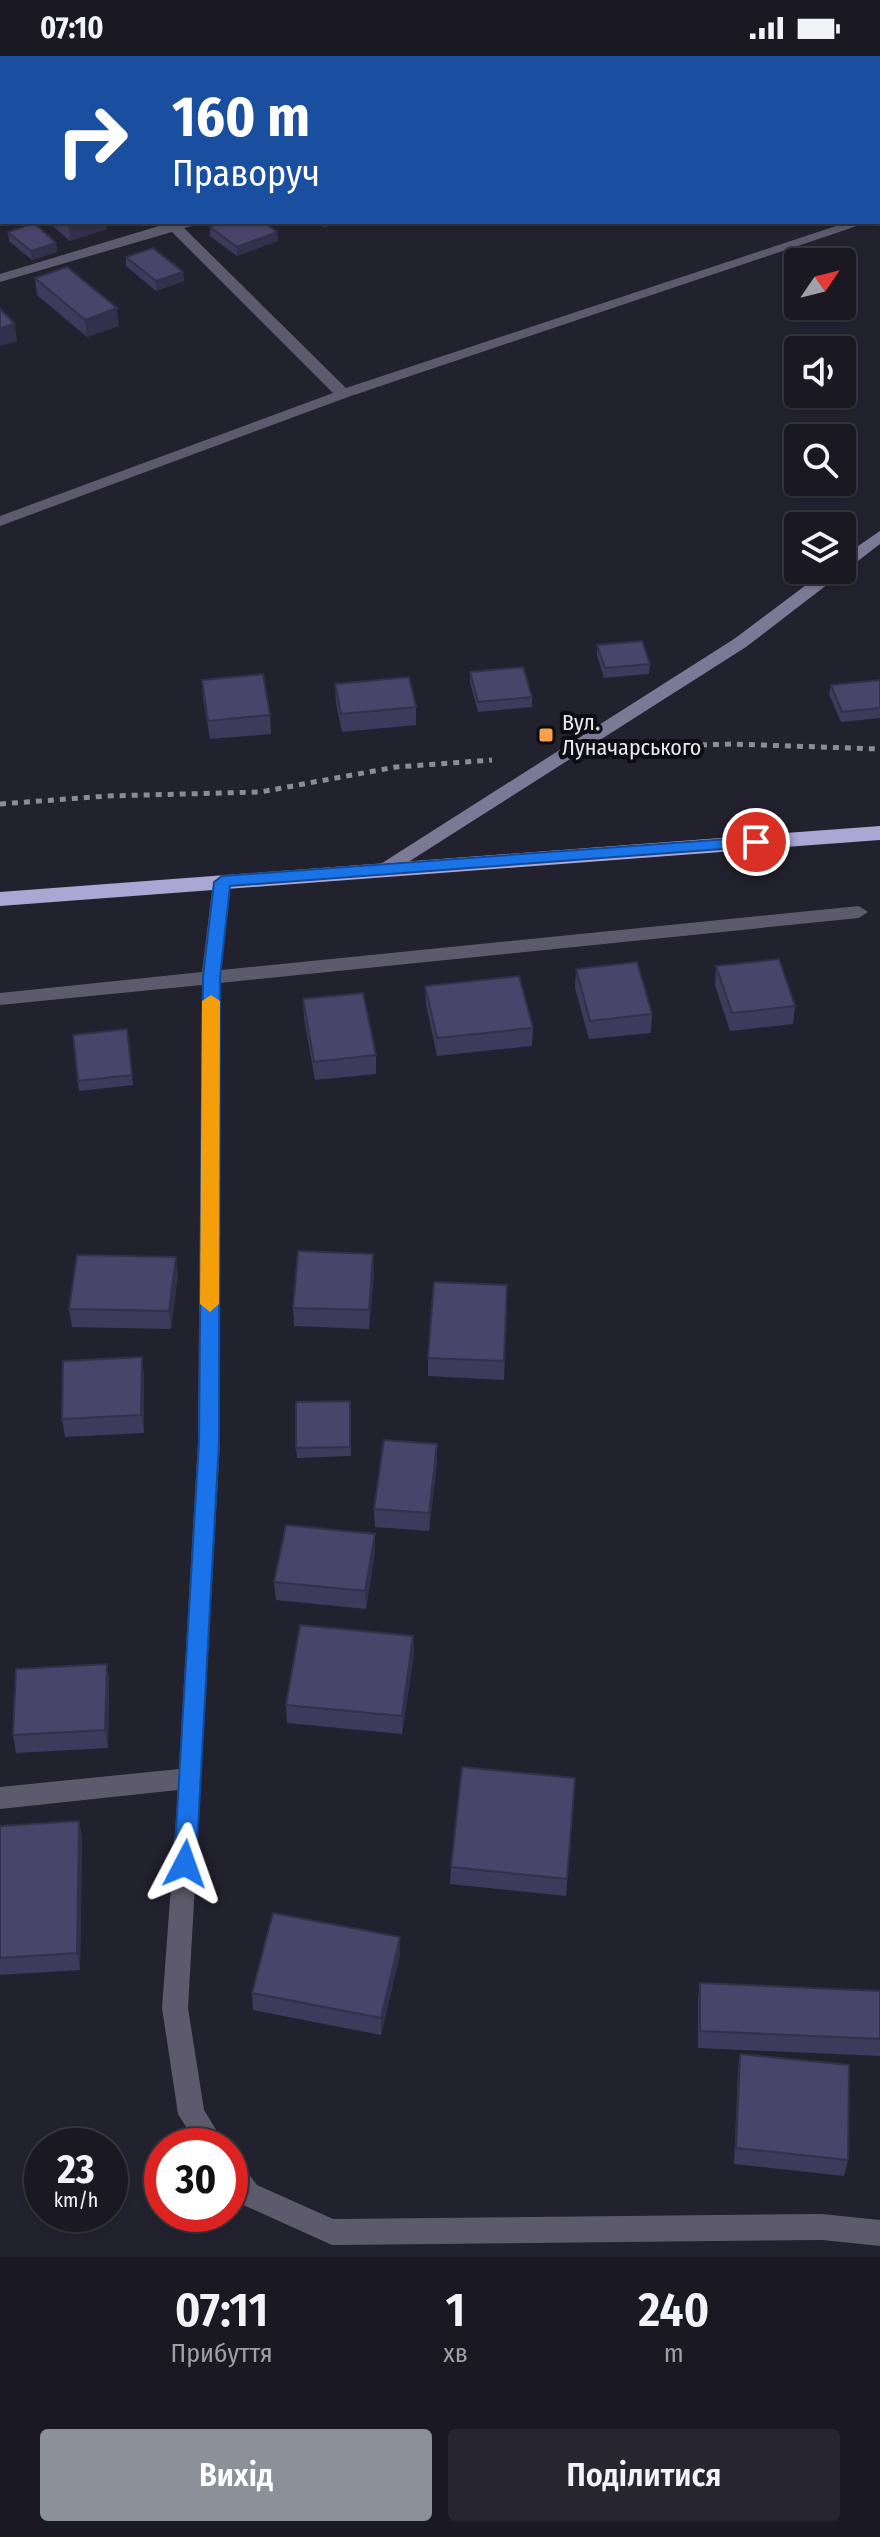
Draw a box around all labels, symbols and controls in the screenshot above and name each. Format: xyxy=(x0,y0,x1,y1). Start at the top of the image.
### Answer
text: 07:10 xyxy=(40,10,104,46)
text: 160 m xyxy=(172,84,310,151)
icon: right xyxy=(40,88,144,192)
text: Праворуч xyxy=(172,152,320,196)
north arrow xyxy=(784,248,856,320)
map controls xyxy=(784,248,856,584)
button: sound xyxy=(784,336,856,408)
button: search xyxy=(784,424,856,496)
button: layers xyxy=(784,512,856,584)
place label: Вул. Луначарського xyxy=(562,709,701,761)
marker: Вул. Луначарського xyxy=(537,726,555,744)
pin xyxy=(722,808,790,876)
icon: arrive xyxy=(734,820,778,864)
position arrow xyxy=(143,1822,227,1906)
speed limit sign: 30 xyxy=(144,2128,248,2232)
text: 23 xyxy=(57,2146,95,2194)
text: km/h xyxy=(54,2188,98,2212)
text: 07:11 xyxy=(175,2281,268,2339)
text: 1 xyxy=(446,2281,465,2339)
text: 240 xyxy=(638,2281,709,2339)
text: Прибуття xyxy=(171,2338,273,2369)
text: хв xyxy=(443,2338,468,2369)
text: m xyxy=(664,2338,684,2369)
button: Вихід xyxy=(40,2429,432,2521)
button: Поділитися xyxy=(448,2429,840,2521)

